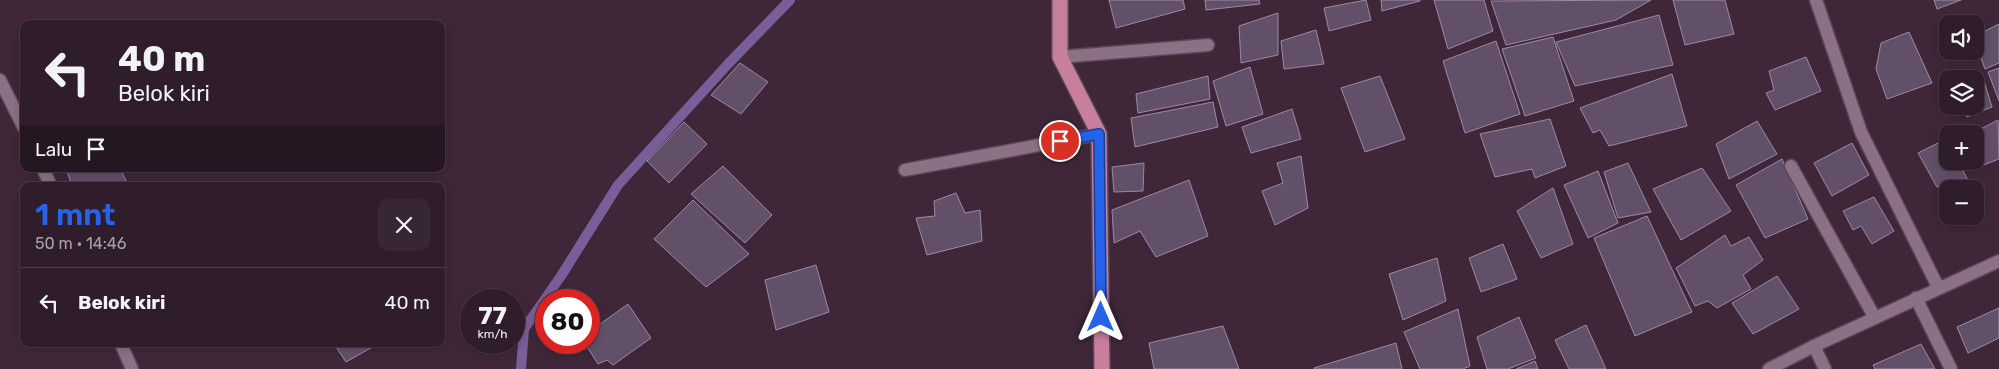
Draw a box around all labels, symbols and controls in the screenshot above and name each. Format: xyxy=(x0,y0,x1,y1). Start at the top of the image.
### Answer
map controls xyxy=(1939,15,1984,225)
button: sound xyxy=(1939,15,1984,60)
text: 40 m xyxy=(118,38,205,80)
icon: left xyxy=(35,40,100,105)
button: layers xyxy=(1939,70,1984,115)
text: Belok kiri xyxy=(118,80,210,107)
pin xyxy=(1039,120,1081,162)
button: + xyxy=(1939,125,1984,170)
icon: arrive xyxy=(1046,127,1074,155)
icon: arrive xyxy=(82,135,110,163)
text: Lalu xyxy=(35,138,72,161)
button: − xyxy=(1939,180,1984,225)
text: 1 mnt xyxy=(35,197,116,233)
button: close xyxy=(378,199,430,251)
text: 50 m · 14:46 xyxy=(35,234,126,253)
icon: left xyxy=(35,289,63,317)
speed limit sign: 80 xyxy=(535,289,600,354)
position arrow xyxy=(1074,290,1126,342)
text: Belok kiri xyxy=(78,291,165,314)
text: 40 m xyxy=(385,291,430,314)
text: 77 xyxy=(478,301,507,330)
text: km/h xyxy=(478,327,507,341)

